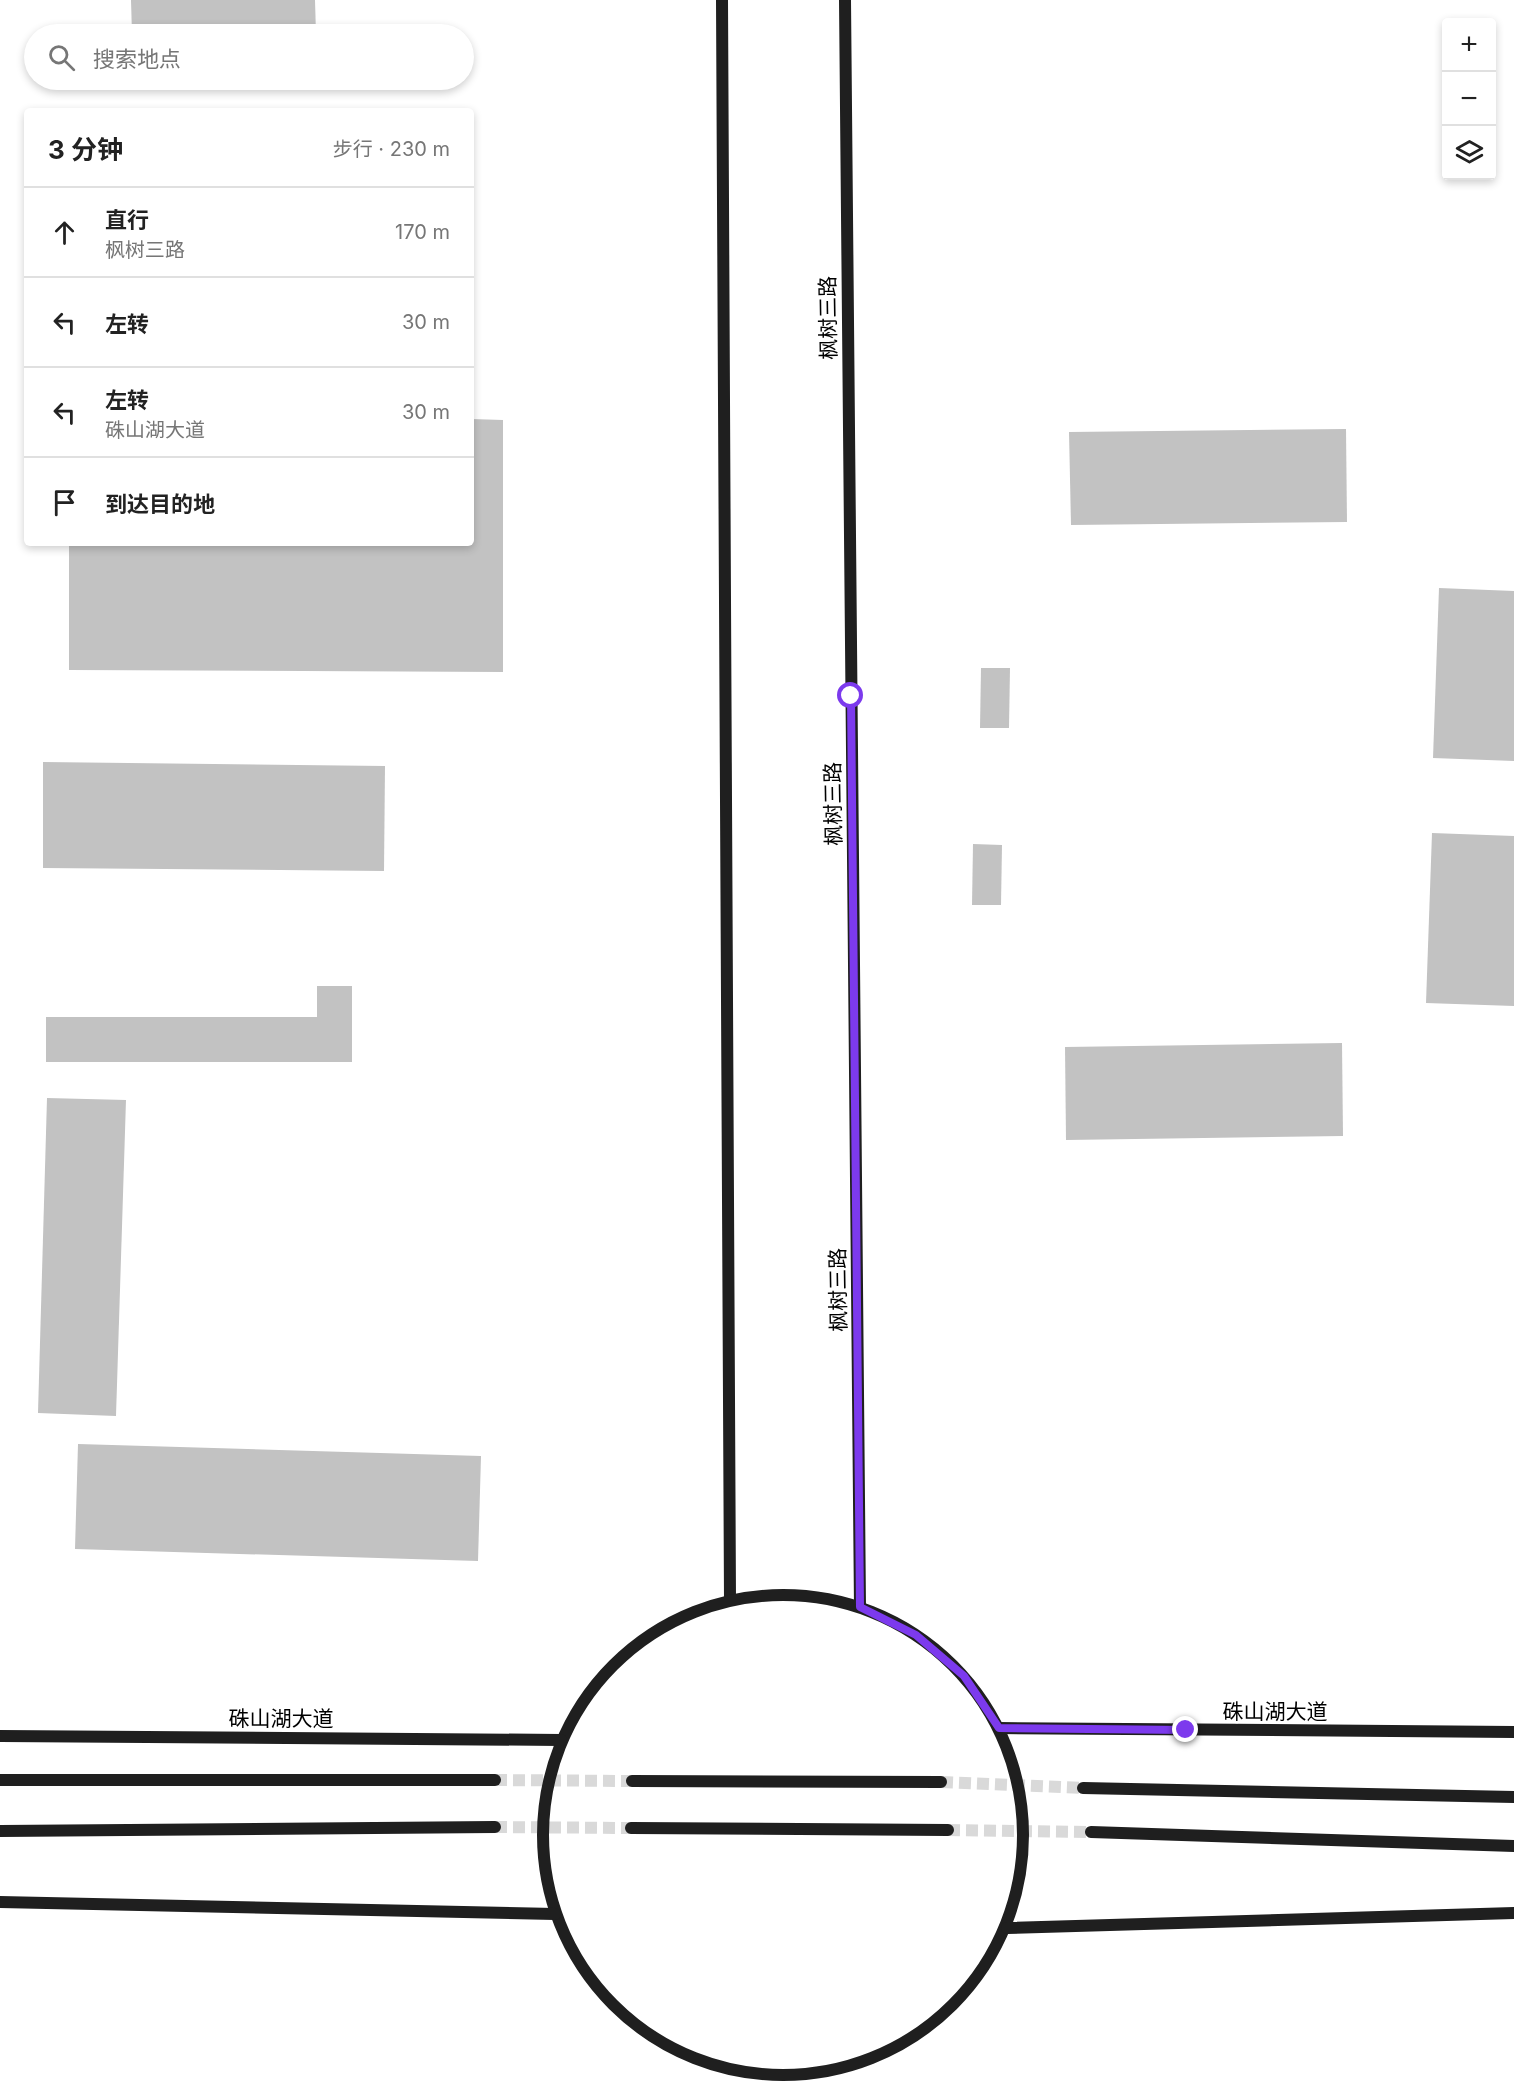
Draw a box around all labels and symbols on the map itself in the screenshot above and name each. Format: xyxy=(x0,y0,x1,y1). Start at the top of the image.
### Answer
street label: 枫树三路 xyxy=(815,276,841,360)
route start xyxy=(837,682,863,708)
street label: 枫树三路 xyxy=(820,762,846,846)
street label: 枫树三路 xyxy=(825,1248,851,1332)
street label: 硃山湖大道 xyxy=(1223,1699,1328,1724)
street label: 硃山湖大道 xyxy=(229,1706,334,1731)
route end xyxy=(1172,1716,1198,1742)

